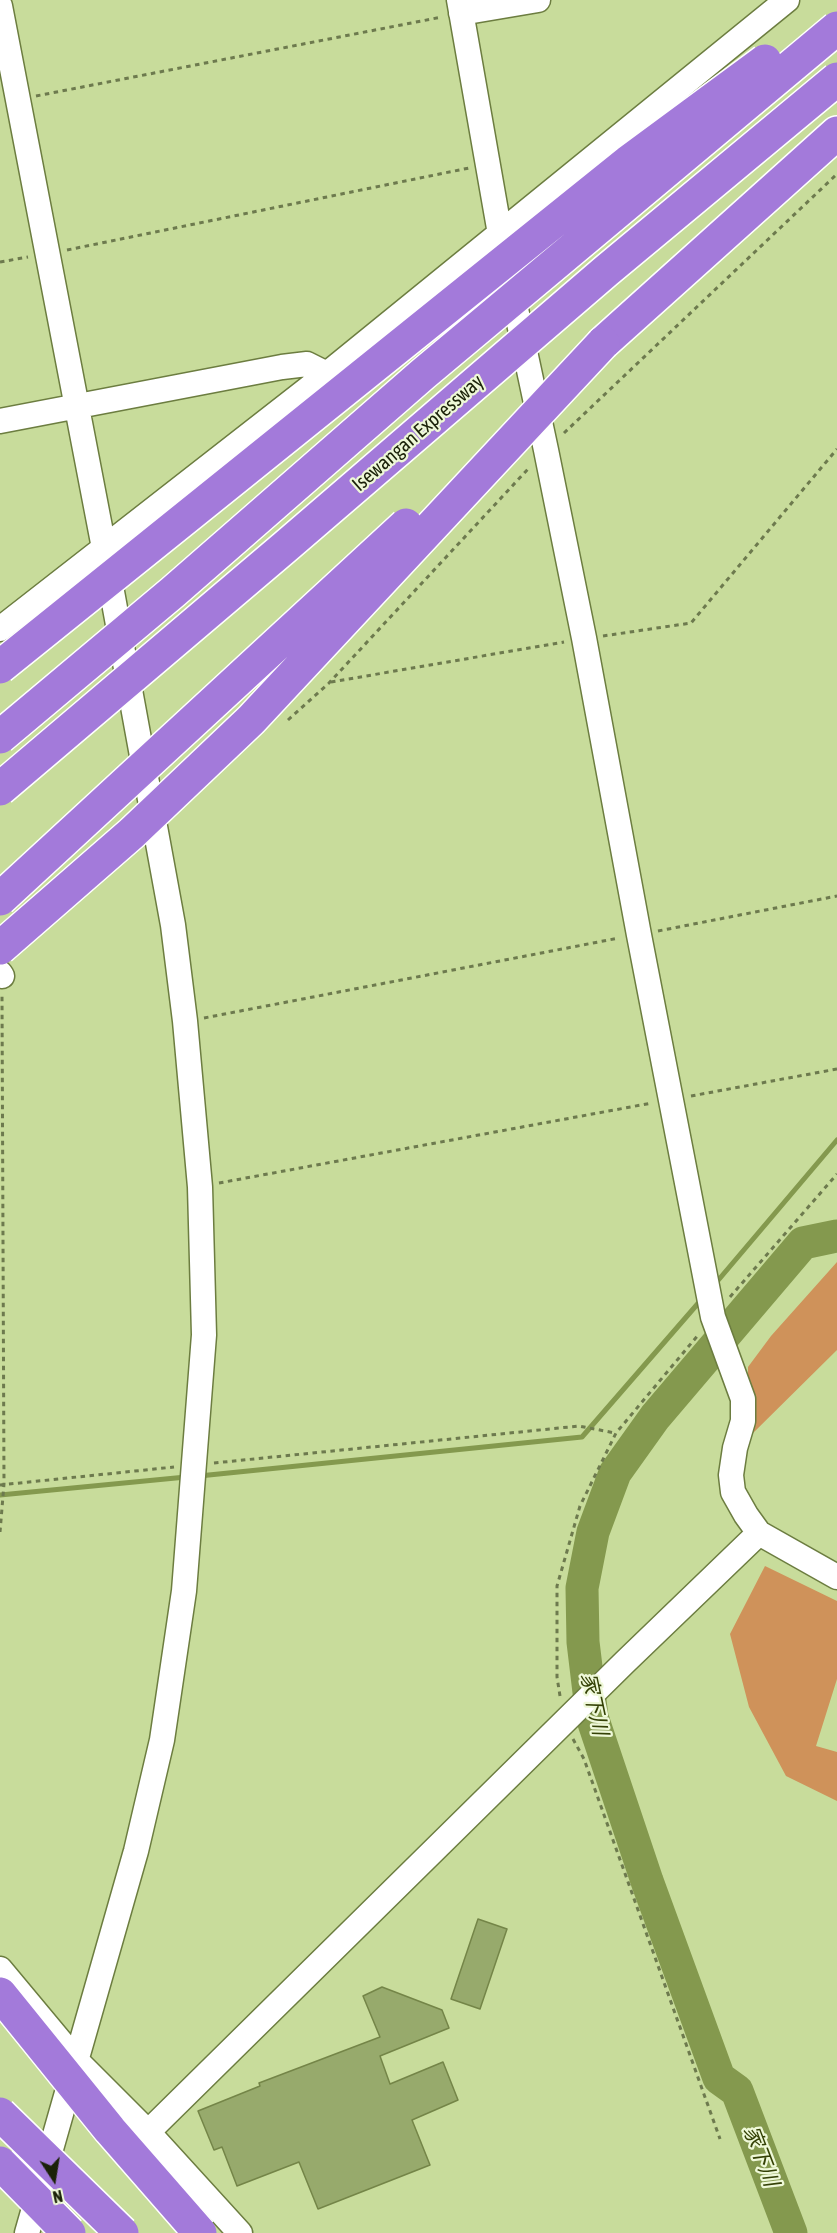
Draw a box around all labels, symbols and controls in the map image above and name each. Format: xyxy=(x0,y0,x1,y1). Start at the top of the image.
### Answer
street label: Isewangan Expressway xyxy=(347,369,489,497)
water label: 家下川 xyxy=(575,1671,613,1737)
water label: 家下川 xyxy=(738,2122,784,2190)
north arrow xyxy=(24,2149,84,2209)
text: N xyxy=(51,2187,64,2206)

